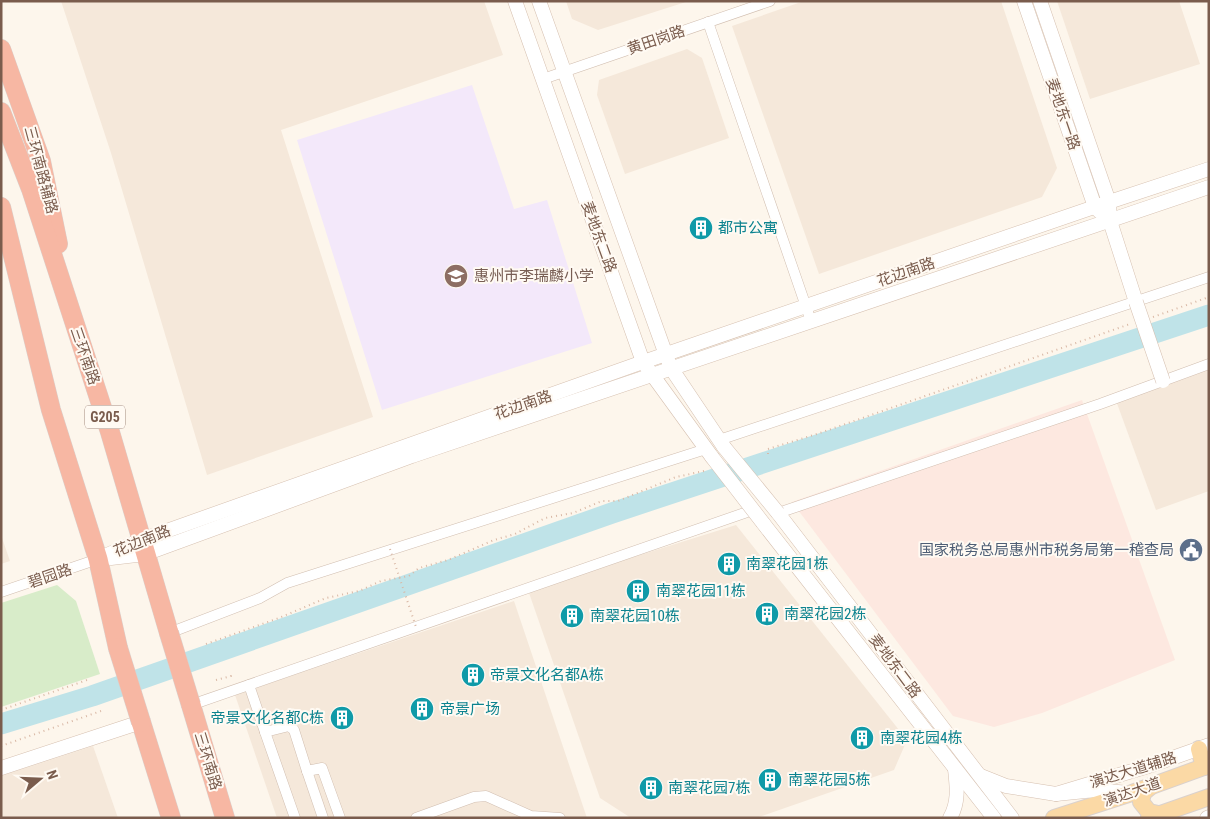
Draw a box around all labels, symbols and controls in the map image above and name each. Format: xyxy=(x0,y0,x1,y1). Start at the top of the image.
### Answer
street label: 黄田岗路 xyxy=(625,22,687,58)
street label: 麦地东一路 xyxy=(1042,76,1084,152)
street label: 三环南路辅路 xyxy=(21,124,61,216)
street label: 麦地东二路 xyxy=(578,199,620,275)
building icon: 都市公寓 xyxy=(688,215,714,241)
place label: 都市公寓 xyxy=(718,219,778,237)
street label: 花边南路 xyxy=(875,254,937,290)
school or university icon: 惠州市李瑞麟小学 xyxy=(443,263,469,289)
place label: 惠州市李瑞麟小学 xyxy=(474,267,594,285)
street label: 三环南路 xyxy=(67,325,103,387)
street label: 花边南路 xyxy=(492,387,554,423)
road number: G205 xyxy=(85,406,125,428)
street label: 花边南路 xyxy=(111,521,173,561)
public building icon: 国家税务总局惠州市税务局第一稽查局 xyxy=(1178,537,1204,563)
place label: 国家税务总局惠州市税务局第一稽查局 xyxy=(919,541,1174,559)
building icon: 南翠花园1栋 xyxy=(716,551,742,577)
place label: 南翠花园1栋 xyxy=(746,555,828,573)
street label: 碧园路 xyxy=(26,560,74,592)
building icon: 南翠花园11栋 xyxy=(625,578,651,604)
place label: 南翠花园11栋 xyxy=(656,582,746,600)
building icon: 南翠花园2栋 xyxy=(754,601,780,627)
building icon: 南翠花园10栋 xyxy=(559,603,585,629)
place label: 南翠花园2栋 xyxy=(784,605,866,623)
place label: 南翠花园10栋 xyxy=(590,607,680,625)
street label: 麦地东二路 xyxy=(865,631,925,701)
building icon: 帝景文化名都A栋 xyxy=(460,662,486,688)
place label: 帝景文化名都A栋 xyxy=(490,666,604,684)
building icon: 帝景广场 xyxy=(409,696,435,722)
place label: 帝景广场 xyxy=(440,700,500,718)
building icon: 帝景文化名都C栋 xyxy=(329,705,355,731)
place label: 帝景文化名都C栋 xyxy=(210,709,324,727)
building icon: 南翠花园4栋 xyxy=(849,725,875,751)
place label: 南翠花园4栋 xyxy=(880,729,962,747)
street label: 三环南路 xyxy=(191,730,225,792)
street label: 演达大道辅路 xyxy=(1087,748,1179,792)
north arrow xyxy=(15,754,65,804)
building icon: 南翠花园5栋 xyxy=(757,767,783,793)
text: N xyxy=(43,768,61,781)
place label: 南翠花园5栋 xyxy=(788,771,870,789)
street label: 演达大道 xyxy=(1101,774,1163,810)
building icon: 南翠花园7栋 xyxy=(638,775,664,801)
place label: 南翠花园7栋 xyxy=(668,779,750,797)

